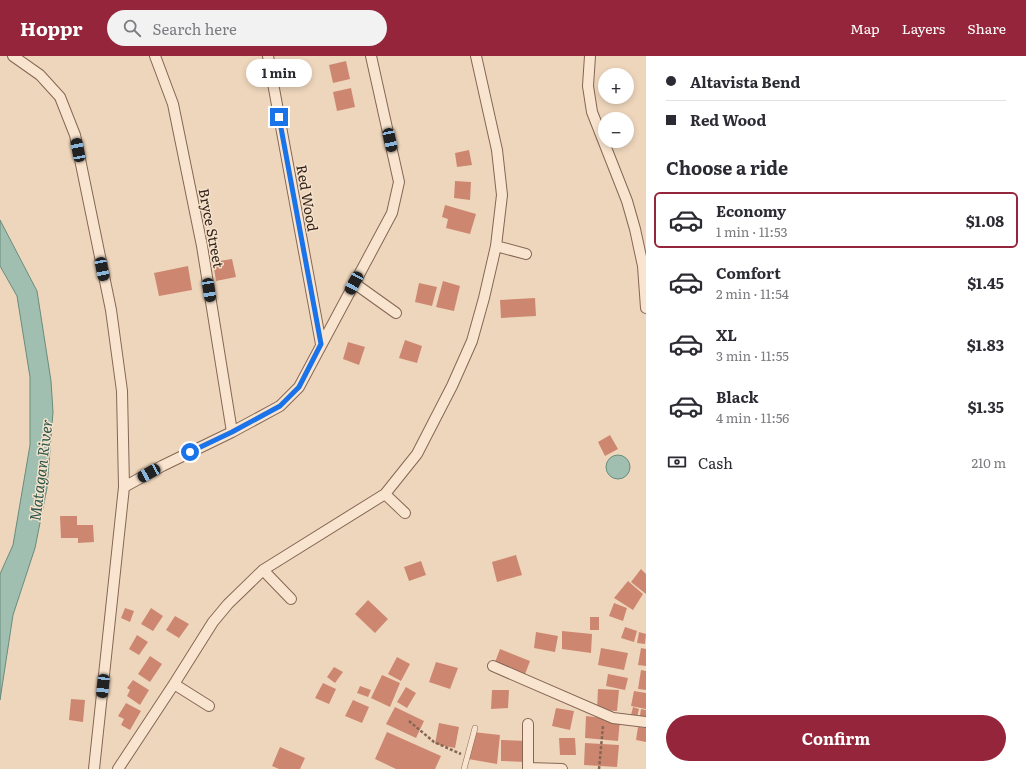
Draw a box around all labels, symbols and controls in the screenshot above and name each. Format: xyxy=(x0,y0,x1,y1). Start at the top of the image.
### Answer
search box xyxy=(107,10,387,46)
text: Hoppr xyxy=(20,14,83,42)
icon: search xyxy=(121,17,143,39)
text: Search here xyxy=(153,17,237,40)
text: Map xyxy=(850,18,880,38)
text: Layers xyxy=(902,18,945,38)
text: Share xyxy=(967,18,1006,38)
callout: 1 min xyxy=(246,59,312,87)
text: 1 min xyxy=(262,63,296,82)
map controls xyxy=(598,68,634,148)
button: + xyxy=(598,68,634,104)
text: Altavista Bend xyxy=(690,70,800,93)
route end xyxy=(270,108,288,126)
text: Red Wood xyxy=(690,108,766,131)
button: − xyxy=(598,112,634,148)
car xyxy=(382,127,398,153)
car xyxy=(70,137,86,163)
text: Choose a ride xyxy=(666,154,788,181)
street label: Red Wood xyxy=(292,163,324,233)
street label: Bryce Street xyxy=(194,187,230,270)
text: Economy xyxy=(716,199,786,222)
icon: car xyxy=(668,202,704,238)
text: $1.08 xyxy=(966,209,1004,232)
text: 1 min · 11:53 xyxy=(716,222,788,241)
car xyxy=(94,256,110,282)
text: Comfort xyxy=(716,261,781,284)
icon: car xyxy=(668,264,704,300)
car xyxy=(343,270,365,296)
text: $1.45 xyxy=(967,271,1004,294)
car xyxy=(201,277,217,303)
text: 2 min · 11:54 xyxy=(716,284,789,303)
text: XL xyxy=(716,323,737,346)
icon: car xyxy=(668,326,704,362)
text: $1.83 xyxy=(967,333,1004,356)
text: 3 min · 11:55 xyxy=(716,346,789,365)
text: Black xyxy=(716,385,759,408)
icon: car xyxy=(668,388,704,424)
text: $1.35 xyxy=(967,395,1004,418)
text: 4 min · 11:56 xyxy=(716,408,789,427)
water label: Matagan River xyxy=(22,418,58,522)
route start xyxy=(181,443,199,461)
icon: cash xyxy=(666,451,688,473)
text: Cash xyxy=(698,451,733,474)
text: 210 m xyxy=(971,453,1006,472)
car xyxy=(136,462,162,484)
car xyxy=(96,673,110,699)
button: Confirm xyxy=(666,715,1006,761)

